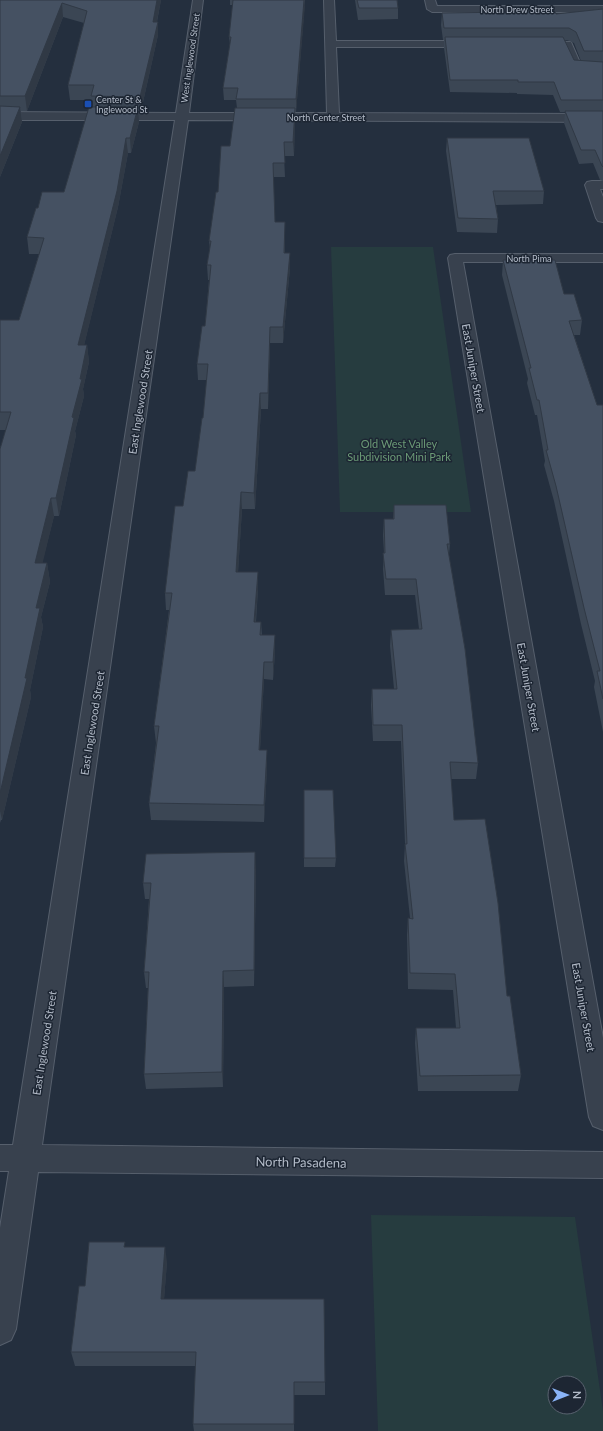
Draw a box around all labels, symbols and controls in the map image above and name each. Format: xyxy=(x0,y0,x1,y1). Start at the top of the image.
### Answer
street label: North Drew Street xyxy=(480,4,554,15)
street label: West Inglewood Street xyxy=(178,12,202,103)
place label: Center St & Inglewood St xyxy=(96,94,148,115)
marker: Center St & Inglewood St xyxy=(83,99,93,109)
street label: North Center Street xyxy=(287,112,366,123)
street label: North Pima xyxy=(506,253,552,264)
street label: East Juniper Street xyxy=(460,323,488,413)
street label: East Inglewood Street xyxy=(125,349,155,455)
park label: Old West Valley Subdivision Mini Park xyxy=(347,437,451,463)
street label: East Juniper Street xyxy=(515,642,543,732)
street label: East Inglewood Street xyxy=(77,670,107,776)
street label: East Juniper Street xyxy=(570,962,598,1052)
street label: East Inglewood Street xyxy=(29,990,59,1096)
street label: North Pasadena xyxy=(255,1153,347,1171)
north arrow xyxy=(547,1375,587,1415)
text: N xyxy=(571,1391,584,1399)

